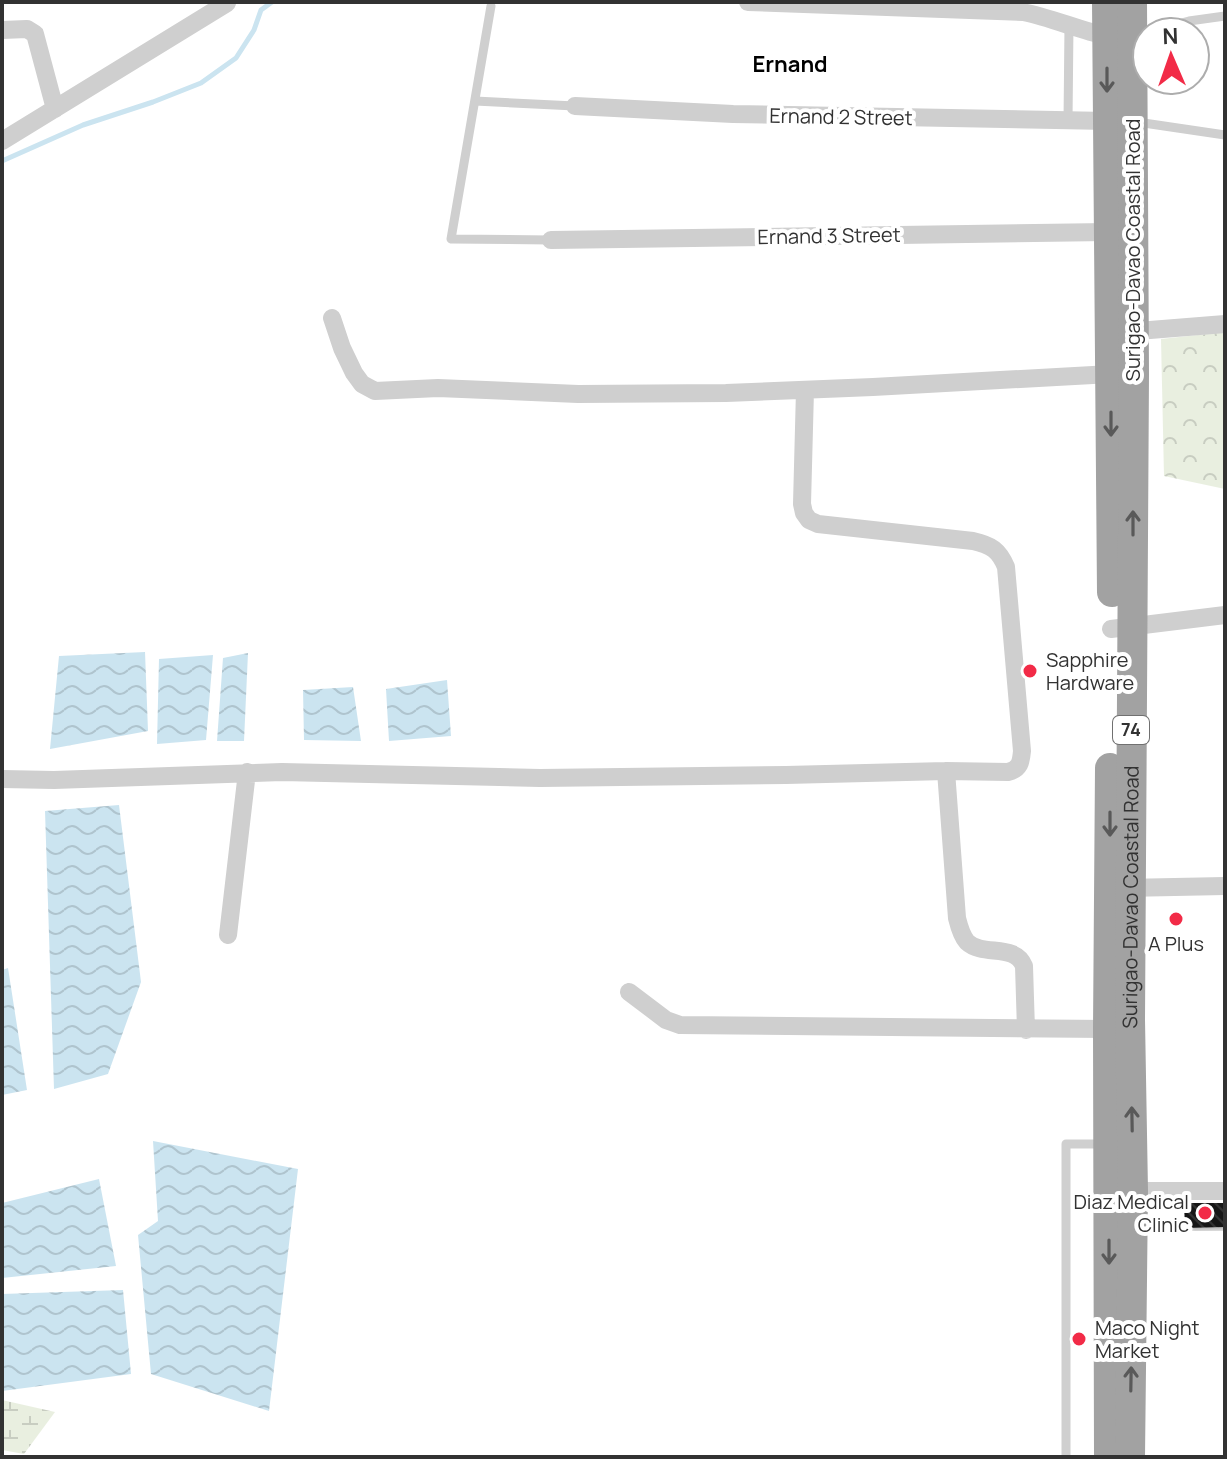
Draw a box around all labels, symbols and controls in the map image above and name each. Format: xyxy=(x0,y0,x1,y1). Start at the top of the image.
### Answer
north arrow xyxy=(1131,16,1211,96)
text: N xyxy=(1162,21,1179,51)
district label: Ernand xyxy=(752,49,828,79)
one-way arrow xyxy=(1099,66,1115,93)
street label: Ernand 2 Street xyxy=(769,102,913,131)
street label: Surigao-Davao Coastal Road xyxy=(1119,119,1146,381)
street label: Ernand 3 Street xyxy=(757,221,901,250)
one-way arrow xyxy=(1103,410,1119,437)
one-way arrow xyxy=(1125,510,1140,537)
place label: Sapphire Hardware xyxy=(1046,646,1134,696)
marker: Sapphire Hardware xyxy=(1021,662,1039,680)
road number: 74 xyxy=(1113,716,1149,744)
street label: Surigao-Davao Coastal Road xyxy=(1116,765,1145,1029)
one-way arrow xyxy=(1102,810,1118,837)
marker: A Plus xyxy=(1167,910,1185,928)
place label: A Plus xyxy=(1148,930,1204,957)
one-way arrow xyxy=(1124,1106,1140,1133)
place label: Diaz Medical Clinic xyxy=(1073,1188,1189,1238)
marker: Diaz Medical Clinic xyxy=(1196,1204,1214,1222)
one-way arrow xyxy=(1101,1238,1117,1265)
place label: Maco Night Market xyxy=(1095,1314,1200,1364)
marker: Maco Night Market xyxy=(1070,1330,1088,1348)
one-way arrow xyxy=(1123,1366,1139,1393)

